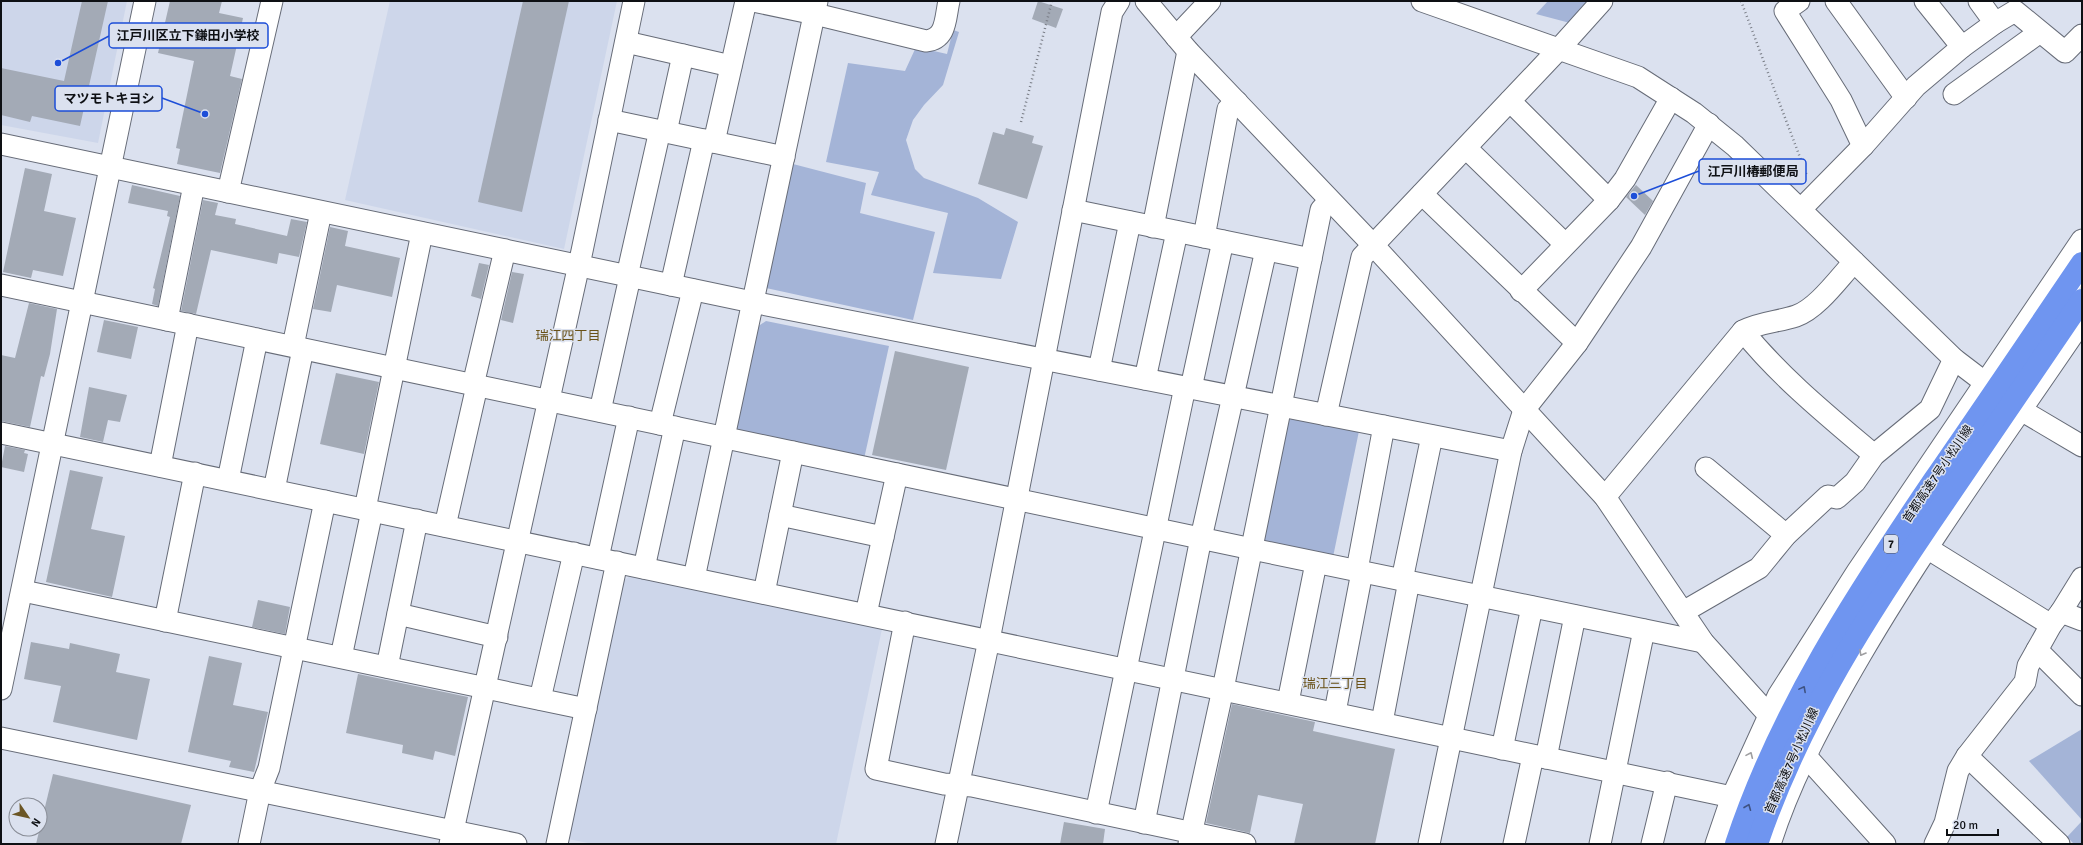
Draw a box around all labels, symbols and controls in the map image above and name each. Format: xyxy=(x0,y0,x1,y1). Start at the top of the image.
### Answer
callout: 江戸川区立下鎌田小学校 xyxy=(109,23,268,48)
text: 江戸川区立下鎌田小学校 xyxy=(116,28,260,44)
callout: マツモトキヨシ xyxy=(55,86,162,111)
text: マツモトキヨシ xyxy=(63,91,155,107)
callout: 江戸川椿郵便局 xyxy=(1699,159,1806,184)
text: 江戸川椿郵便局 xyxy=(1707,164,1799,180)
district label: 瑞江四丁目 xyxy=(535,328,601,344)
street label: 首都高速7号小松川線 xyxy=(1900,422,1976,526)
road number: 7 xyxy=(1884,535,1898,553)
one-way arrow xyxy=(1859,649,1866,656)
district label: 瑞江三丁目 xyxy=(1302,676,1368,692)
one-way arrow xyxy=(1798,686,1806,693)
street label: 首都高速7号小松川線 xyxy=(1762,706,1822,816)
one-way arrow xyxy=(1745,752,1753,760)
north arrow xyxy=(8,797,48,837)
one-way arrow xyxy=(1744,804,1752,811)
scale bar xyxy=(1947,811,1998,837)
text: N xyxy=(28,816,43,829)
text: 20 m xyxy=(1953,818,1978,833)

